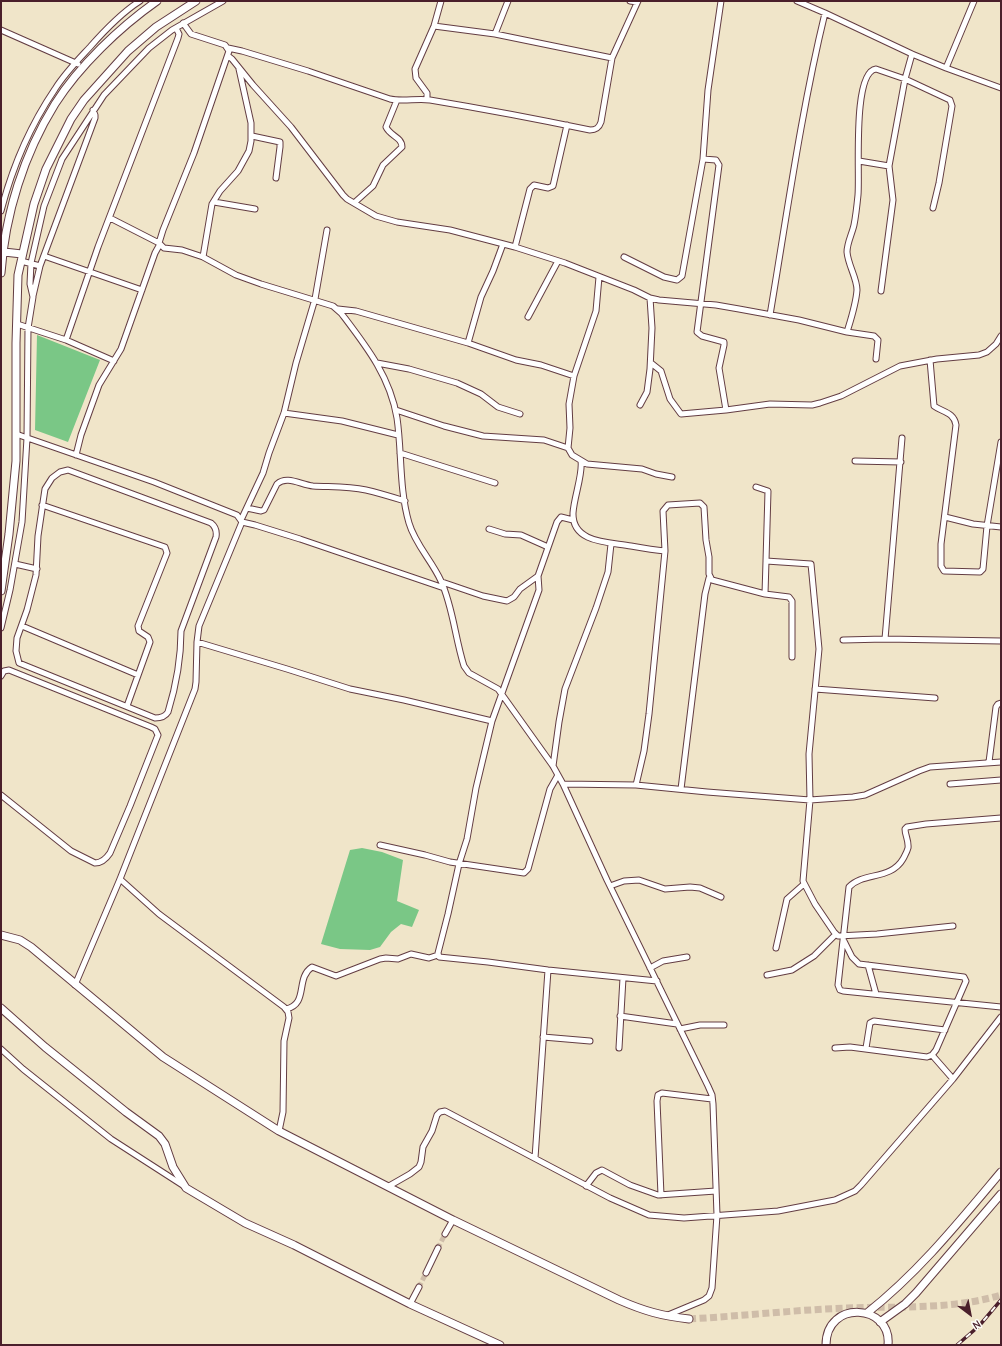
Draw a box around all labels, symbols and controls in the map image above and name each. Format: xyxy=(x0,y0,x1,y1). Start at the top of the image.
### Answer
north arrow xyxy=(950,1294,990,1334)
text: N xyxy=(970,1317,983,1332)

